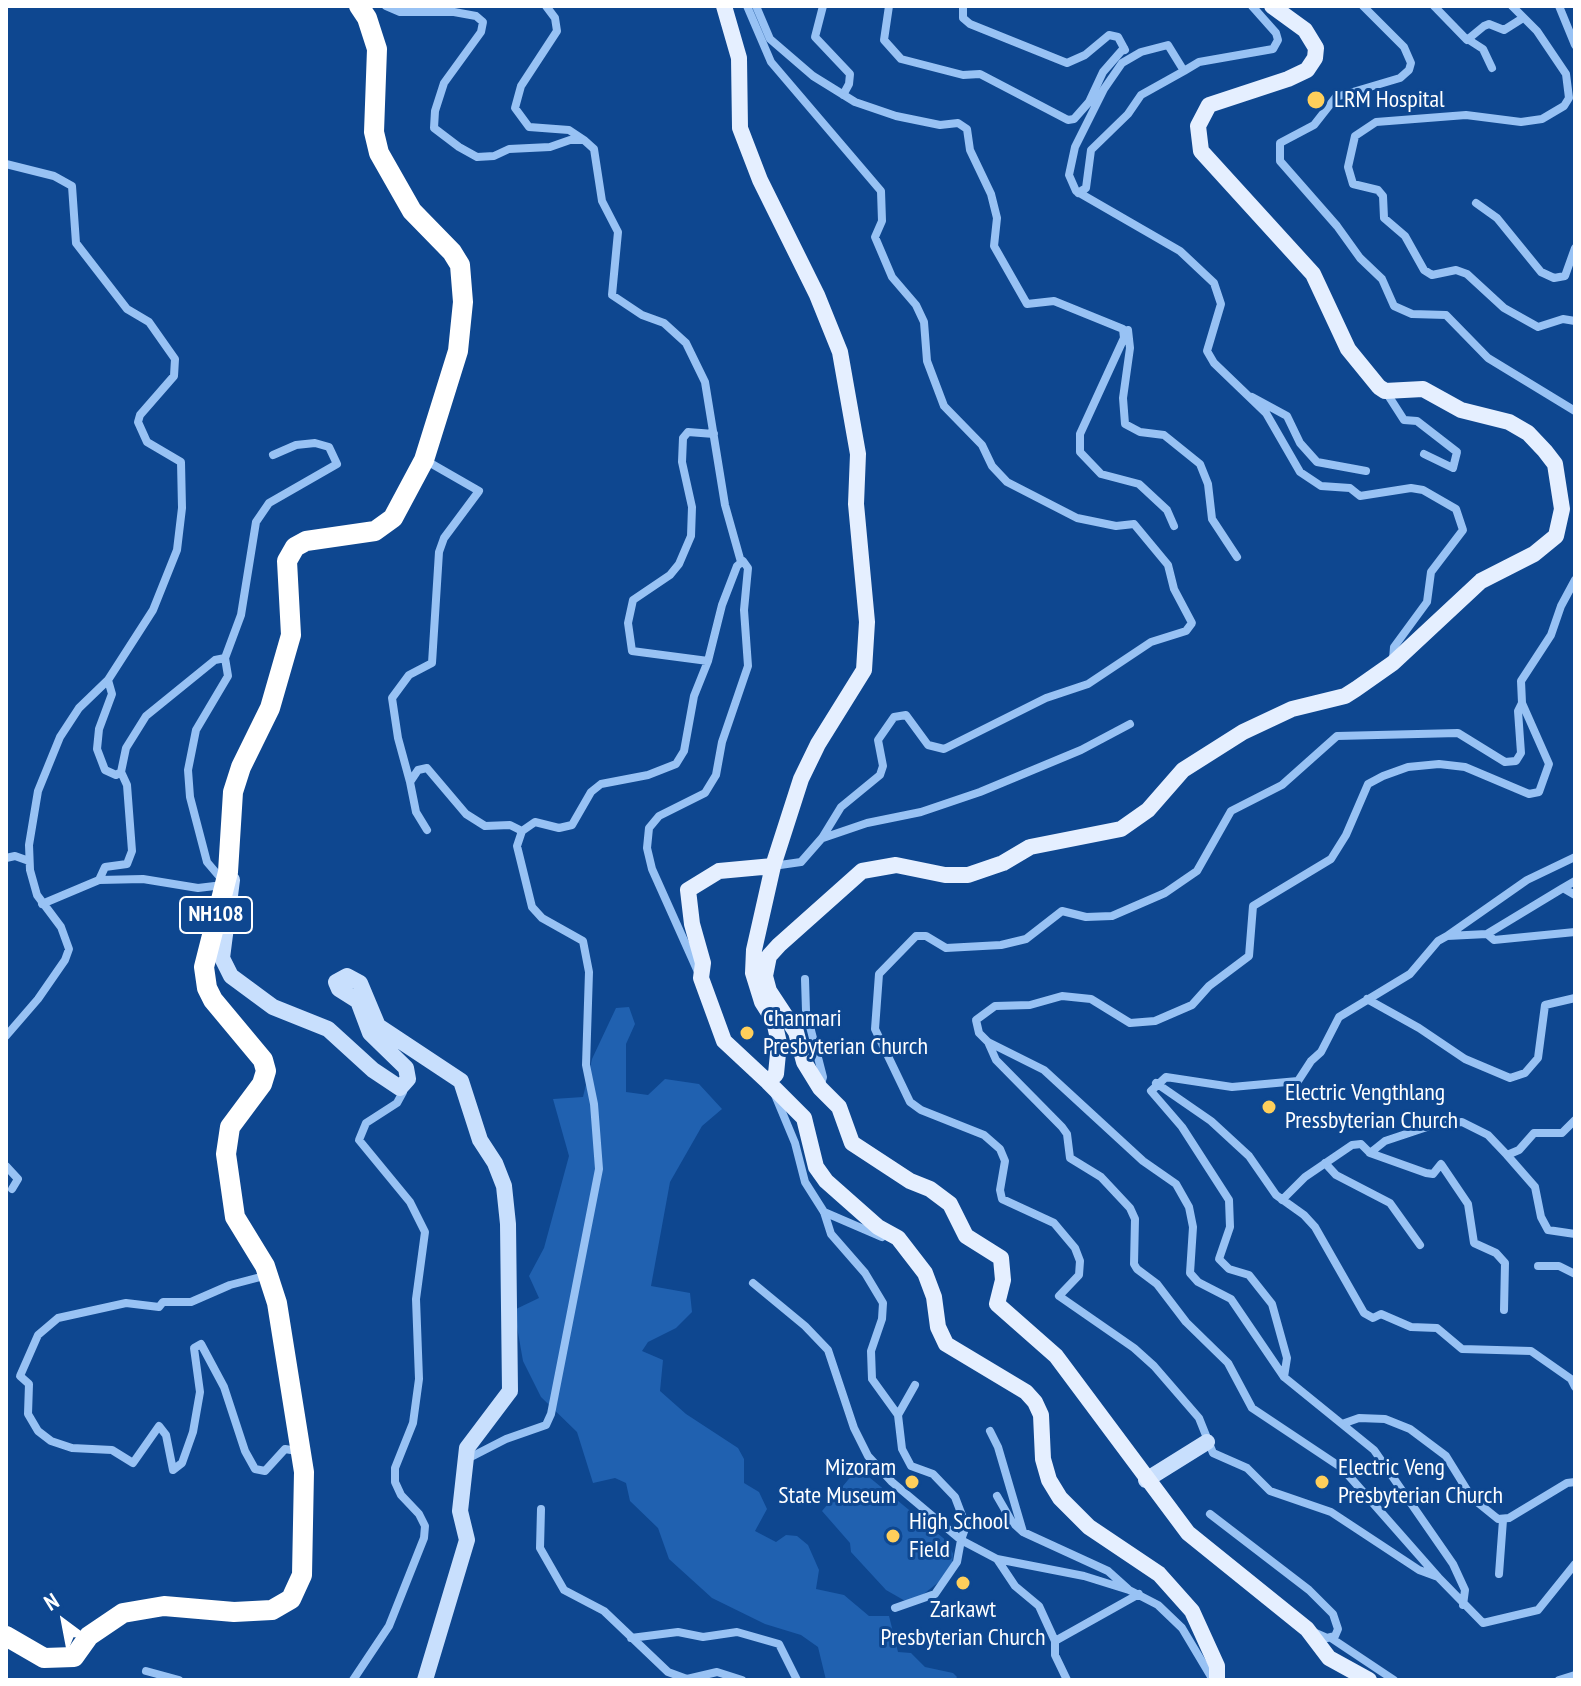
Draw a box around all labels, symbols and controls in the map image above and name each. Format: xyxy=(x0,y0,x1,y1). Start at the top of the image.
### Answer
place label: LRM Hospital xyxy=(1334,86,1445,114)
marker: LRM Hospital xyxy=(1305,89,1327,111)
road number: NH108 xyxy=(180,897,252,933)
place label: Chanmari Presbyterian Church xyxy=(763,1005,928,1061)
marker: Chanmari Presbyterian Church xyxy=(738,1024,756,1042)
place label: Electric Vengthlang Pressbyterian Church xyxy=(1285,1079,1458,1135)
marker: Electric Vengthlang Pressbyterian Church xyxy=(1260,1098,1278,1116)
place label: Mizoram State Museum xyxy=(778,1454,896,1510)
place label: Electric Veng Presbyterian Church xyxy=(1338,1454,1503,1510)
marker: Mizoram State Museum xyxy=(903,1473,921,1491)
marker: Electric Veng Presbyterian Church xyxy=(1313,1473,1331,1491)
place label: High School Field xyxy=(909,1508,1009,1564)
marker: High School Field xyxy=(884,1527,902,1545)
marker: Zarkawt Presbyterian Church xyxy=(954,1574,972,1592)
north arrow xyxy=(24,1582,104,1662)
text: N xyxy=(39,1587,64,1617)
place label: Zarkawt Presbyterian Church xyxy=(881,1596,1045,1652)

